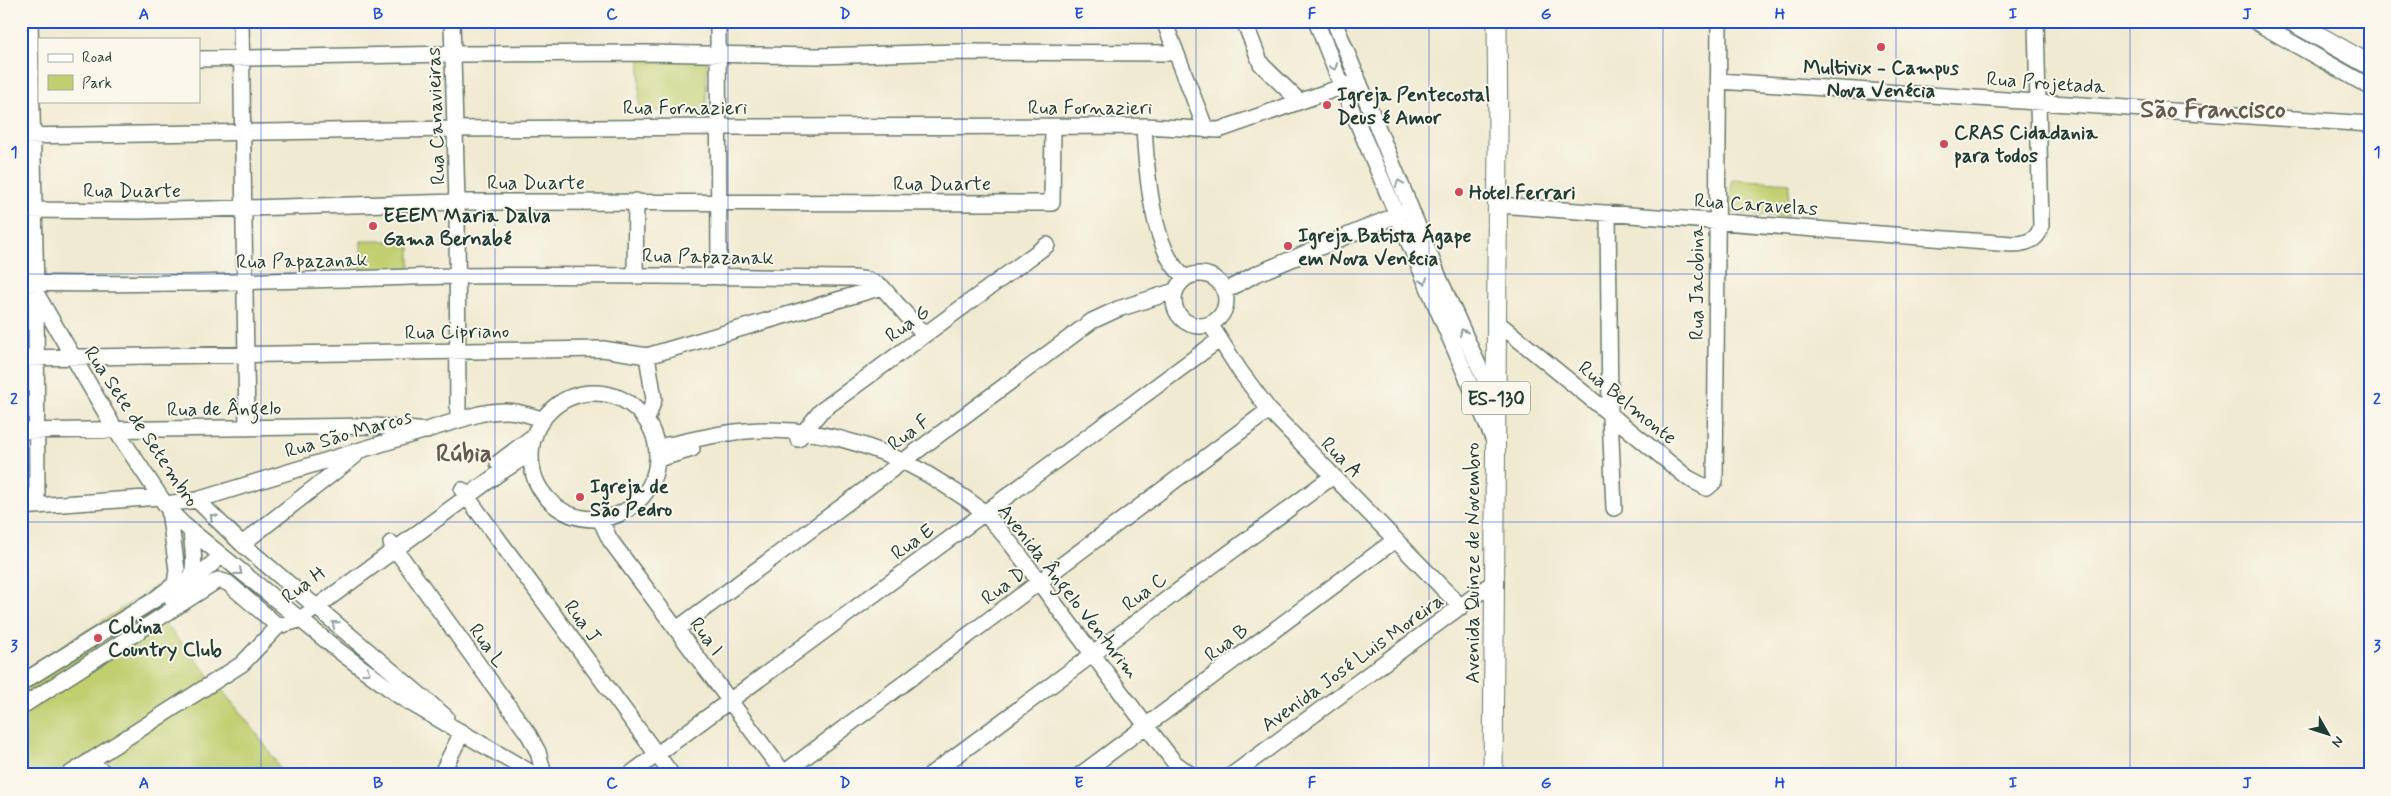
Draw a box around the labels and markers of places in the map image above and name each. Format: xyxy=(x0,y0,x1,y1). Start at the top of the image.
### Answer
marker: Multivix - Campus Nova Venécia xyxy=(1875,41,1887,53)
place label: Multivix - Campus Nova Venécia xyxy=(1803,55,1959,105)
place label: Igreja Pentecostal Deus é Amor xyxy=(1337,82,1490,132)
marker: Igreja Pentecostal Deus é Amor xyxy=(1321,99,1333,111)
place label: CRAS Cidadania para todos xyxy=(1954,120,2099,170)
marker: CRAS Cidadania para todos xyxy=(1938,138,1950,150)
place label: Hotel Ferrari xyxy=(1469,180,1576,207)
marker: Hotel Ferrari xyxy=(1453,186,1465,198)
place label: EEEM Maria Dalva Gama Bernabé xyxy=(383,203,551,253)
marker: EEEM Maria Dalva Gama Bernabé xyxy=(367,220,379,232)
place label: Igreja Batista Ágape em Nova Venécia xyxy=(1298,223,1472,273)
marker: Igreja Batista Ágape em Nova Venécia xyxy=(1282,240,1294,252)
place label: Igreja de São Pedro xyxy=(590,474,672,524)
marker: Igreja de São Pedro xyxy=(574,491,586,503)
place label: Colina Country Club xyxy=(108,614,222,664)
marker: Colina Country Club xyxy=(92,632,104,644)

